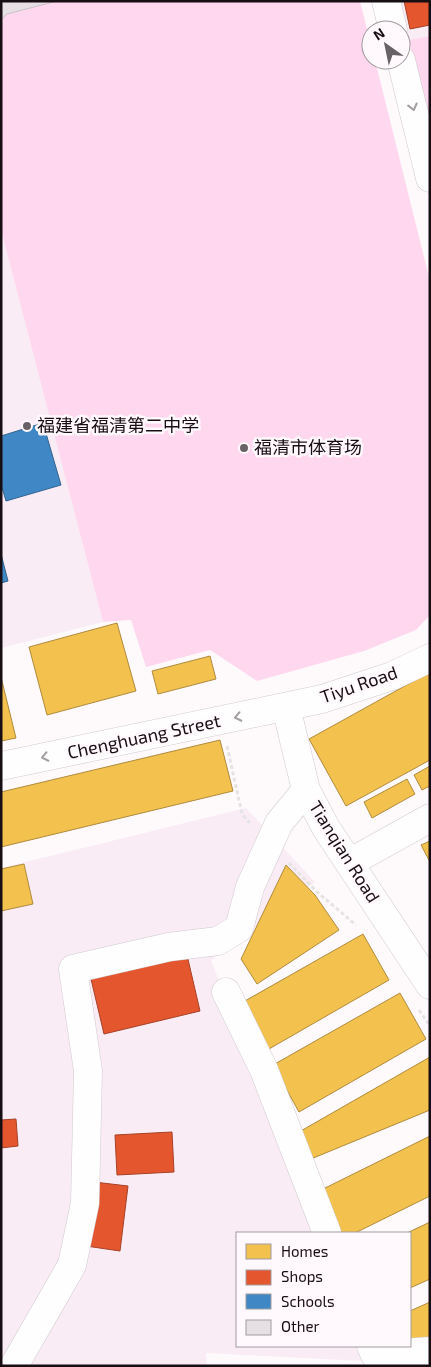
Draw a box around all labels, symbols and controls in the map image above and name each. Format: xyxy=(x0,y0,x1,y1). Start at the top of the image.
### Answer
north arrow xyxy=(361,20,411,70)
text: N xyxy=(370,24,388,44)
one-way arrow xyxy=(407,103,418,112)
place label: 福建省福清第二中学 xyxy=(37,414,199,436)
marker: 福建省福清第二中学 xyxy=(21,420,33,432)
place label: 福清市体育场 xyxy=(254,436,362,458)
marker: 福清市体育场 xyxy=(238,442,250,454)
street label: Tiyu Road xyxy=(317,661,400,708)
street label: Chenghuang Street xyxy=(65,709,223,763)
one-way arrow xyxy=(234,711,243,722)
one-way arrow xyxy=(41,751,50,762)
street label: Tianqian Road xyxy=(305,797,385,906)
legend xyxy=(236,1232,411,1347)
text: Homes xyxy=(281,1242,328,1260)
text: Shops xyxy=(281,1267,323,1285)
text: Schools xyxy=(281,1292,335,1310)
text: Other xyxy=(281,1317,320,1335)

